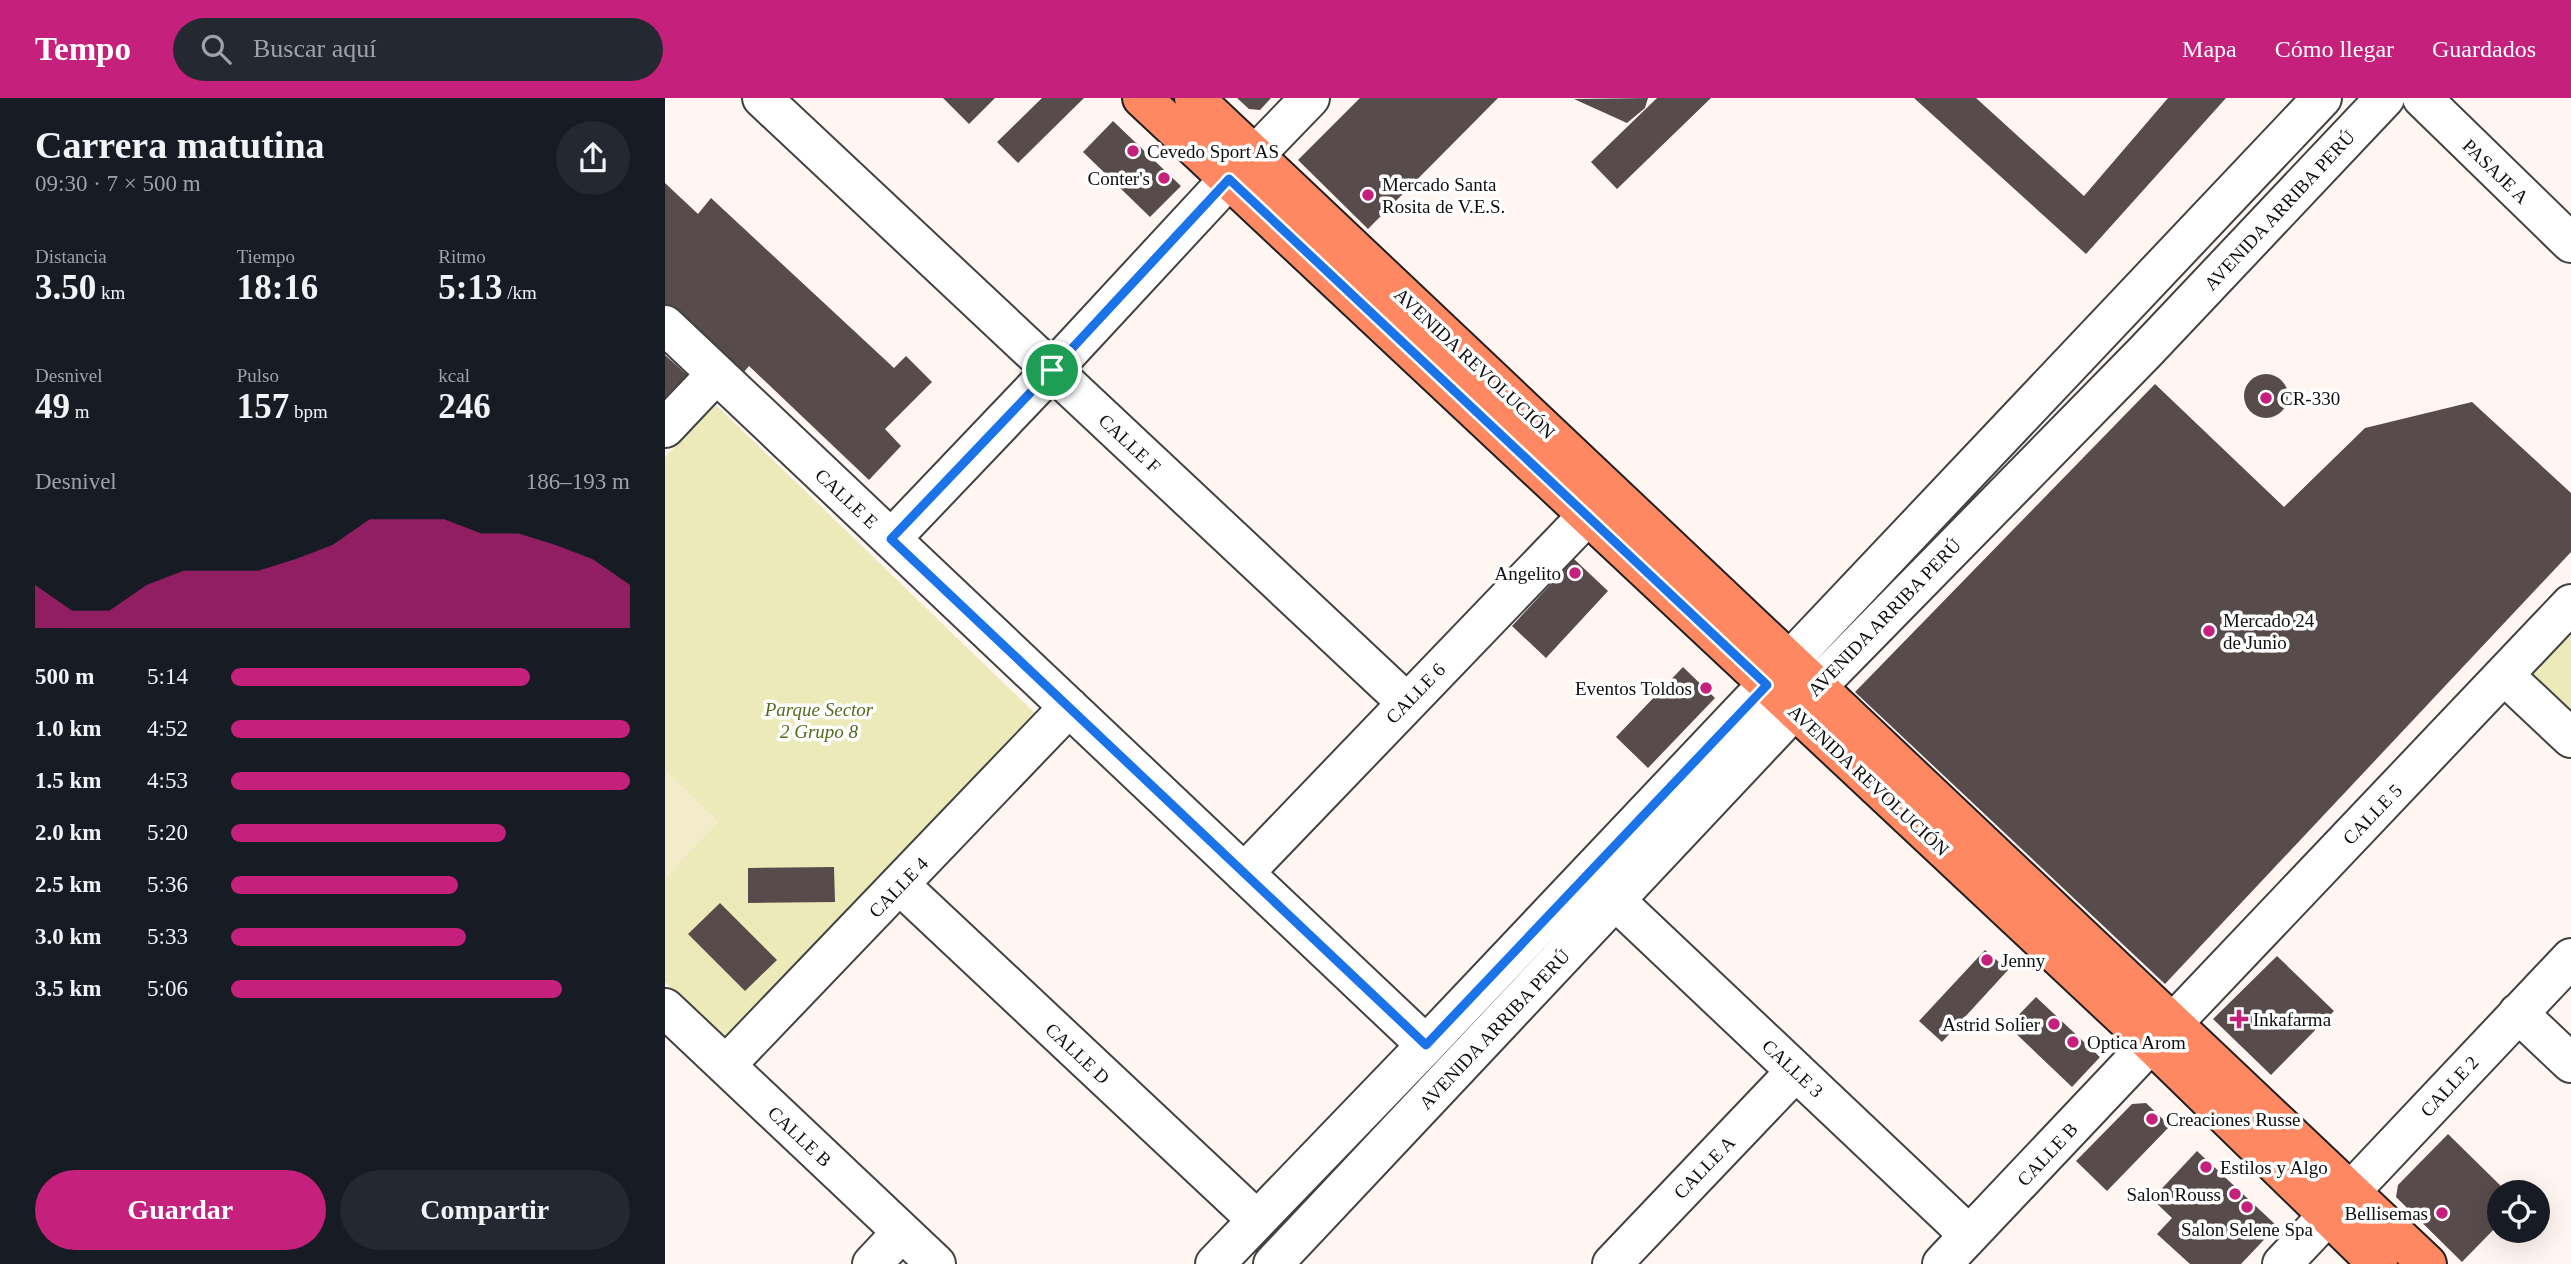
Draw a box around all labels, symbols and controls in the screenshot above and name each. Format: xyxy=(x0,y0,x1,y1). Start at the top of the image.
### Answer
search box xyxy=(173,18,663,81)
icon: search xyxy=(197,30,235,68)
text: Tempo xyxy=(35,31,131,67)
text: Buscar aquí xyxy=(253,34,376,63)
text: Mapa xyxy=(2182,36,2237,62)
text: Cómo llegar xyxy=(2275,36,2394,62)
text: Guardados xyxy=(2432,36,2536,62)
button: share xyxy=(556,121,630,195)
text: Carrera matutina xyxy=(35,124,325,166)
street label: AVENIDA ARRIBA PERÚ xyxy=(2200,126,2359,295)
street label: PASAJE A xyxy=(2458,135,2533,208)
place label: Cevedo Sport AS xyxy=(1147,141,1279,162)
marker: Cevedo Sport AS xyxy=(1125,143,1141,159)
place label: Conter's xyxy=(1087,168,1150,189)
marker: Conter's xyxy=(1156,170,1172,186)
text: 09:30 · 7 × 500 m xyxy=(35,171,201,196)
place label: Mercado Santa Rosita de V.E.S. xyxy=(1382,174,1505,217)
marker: Mercado Santa Rosita de V.E.S. xyxy=(1360,187,1376,203)
text: Distancia xyxy=(35,246,107,267)
text: Tiempo xyxy=(237,246,295,267)
text: Ritmo xyxy=(438,246,486,267)
text: 3.50 xyxy=(35,268,96,307)
text: 18:16 xyxy=(237,268,318,307)
text: 5:13 xyxy=(438,268,502,307)
text: km xyxy=(96,282,125,303)
text: /km xyxy=(502,282,537,303)
street label: AVENIDA REVOLUCIÓN xyxy=(1390,284,1559,443)
pin xyxy=(1022,340,1082,400)
icon: arrive xyxy=(1033,351,1071,389)
text: Desnivel xyxy=(35,365,103,386)
text: Pulso xyxy=(237,365,279,386)
text: kcal xyxy=(438,365,470,386)
text: 49 xyxy=(35,387,70,426)
text: 157 xyxy=(237,387,289,426)
text: 246 xyxy=(438,387,491,426)
place label: CR-330 xyxy=(2280,388,2340,409)
marker: CR-330 xyxy=(2258,390,2274,406)
text: m xyxy=(70,401,90,422)
text: bpm xyxy=(289,401,328,422)
street label: CALLE F xyxy=(1095,410,1165,477)
street label: CALLE E xyxy=(811,464,882,532)
text: Desnivel xyxy=(35,469,117,494)
text: 186–193 m xyxy=(526,469,630,494)
street label: AVENIDA ARRIBA PERÚ xyxy=(1804,534,1965,700)
place label: Angelito xyxy=(1495,563,1561,584)
marker: Angelito xyxy=(1567,565,1583,581)
place label: Mercado 24 de Junio xyxy=(2223,610,2315,653)
marker: Mercado 24 de Junio xyxy=(2201,623,2217,639)
street label: CALLE 6 xyxy=(1382,659,1449,728)
text: 500 m xyxy=(35,664,94,689)
text: 5:14 xyxy=(147,664,188,689)
place label: Eventos Toldos xyxy=(1575,678,1692,699)
marker: Eventos Toldos xyxy=(1698,680,1714,696)
park label: Parque Sector 2 Grupo 8 xyxy=(764,699,874,742)
street label: AVENIDA REVOLUCIÓN xyxy=(1784,701,1953,860)
text: 1.0 km xyxy=(35,716,101,741)
text: 4:52 xyxy=(147,716,188,741)
text: 1.5 km xyxy=(35,768,101,793)
text: 4:53 xyxy=(147,768,188,793)
street label: CALLE 5 xyxy=(2339,780,2406,849)
text: 2.0 km xyxy=(35,820,101,845)
text: 5:20 xyxy=(147,820,188,845)
street label: CALLE 4 xyxy=(865,853,932,922)
text: 2.5 km xyxy=(35,872,101,897)
text: 5:36 xyxy=(147,872,188,897)
text: 3.0 km xyxy=(35,924,101,949)
text: 5:33 xyxy=(147,924,188,949)
street label: AVENIDA ARRIBA PERÚ xyxy=(1415,945,1574,1114)
place label: Jenny xyxy=(2001,950,2046,971)
marker: Jenny xyxy=(1979,952,1995,968)
text: 3.5 km xyxy=(35,976,101,1001)
text: 5:06 xyxy=(147,976,188,1001)
place label: Inkafarma xyxy=(2253,1009,2332,1030)
marker: Inkafarma xyxy=(2231,1011,2247,1027)
place label: Astrid Solier xyxy=(1942,1014,2041,1035)
marker: Astrid Solier xyxy=(2046,1016,2062,1032)
street label: CALLE D xyxy=(1041,1019,1114,1088)
place label: Optica Arom xyxy=(2087,1032,2186,1053)
marker: Optica Arom xyxy=(2065,1034,2081,1050)
street label: CALLE 3 xyxy=(1758,1035,1827,1102)
street label: CALLE 2 xyxy=(2416,1052,2483,1121)
street label: CALLE B xyxy=(764,1102,836,1171)
place label: Creaciones Russe xyxy=(2166,1109,2301,1130)
marker: Creaciones Russe xyxy=(2144,1111,2160,1127)
street label: CALLE B xyxy=(2013,1118,2082,1190)
street label: CALLE A xyxy=(1669,1132,1739,1203)
place label: Estilos y Algo xyxy=(2220,1157,2328,1178)
marker: Estilos y Algo xyxy=(2198,1159,2214,1175)
button: Guardar xyxy=(35,1170,326,1250)
button: Compartir xyxy=(340,1170,630,1250)
map controls xyxy=(2487,1180,2550,1243)
button: locate xyxy=(2487,1180,2550,1243)
place label: Salon Rouss xyxy=(2127,1184,2221,1205)
marker: Salon Rouss xyxy=(2227,1186,2243,1202)
marker: Salon Selene Spa xyxy=(2239,1199,2255,1215)
place label: Bellisemas xyxy=(2345,1203,2428,1224)
marker: Bellisemas xyxy=(2434,1205,2450,1221)
place label: Salon Selene Spa xyxy=(2181,1219,2314,1240)

